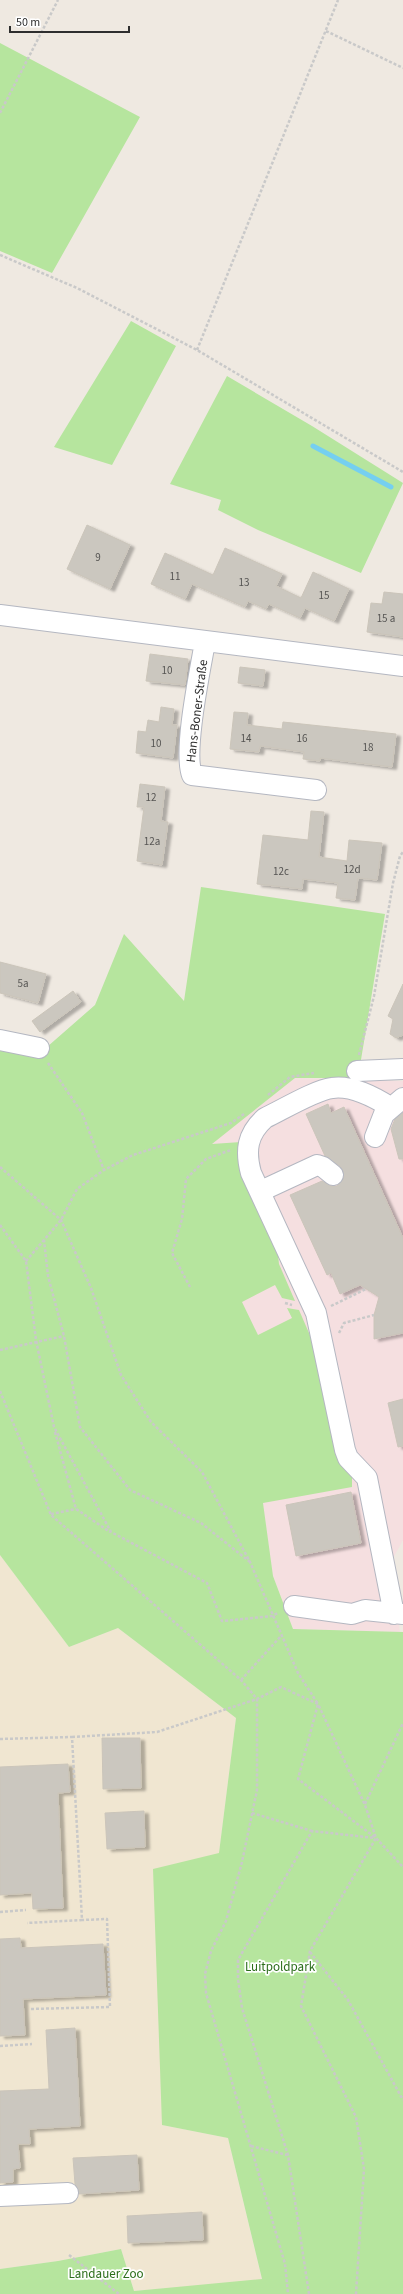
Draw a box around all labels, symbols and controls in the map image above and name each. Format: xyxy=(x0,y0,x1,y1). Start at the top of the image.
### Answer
scale bar xyxy=(10,8,129,34)
text: 50 m xyxy=(16,14,40,31)
house number: 9 xyxy=(95,550,101,565)
house number: 11 xyxy=(170,569,180,584)
house number: 13 xyxy=(239,575,249,590)
house number: 15 xyxy=(319,588,329,603)
house number: 15 a xyxy=(377,611,395,626)
street label: Hans-Boner-Straße xyxy=(182,659,212,764)
house number: 10 xyxy=(162,663,172,678)
house number: 14 xyxy=(241,731,252,746)
house number: 16 xyxy=(297,731,308,746)
house number: 10 xyxy=(151,736,161,751)
house number: 18 xyxy=(363,740,374,755)
house number: 12 xyxy=(146,790,156,805)
house number: 12a xyxy=(144,834,160,849)
house number: 12d xyxy=(343,862,361,877)
house number: 12c xyxy=(273,864,289,879)
house number: 5a xyxy=(17,976,29,991)
park label: Luitpoldpark xyxy=(245,1958,316,1976)
park label: Landauer Zoo xyxy=(68,2265,144,2283)

